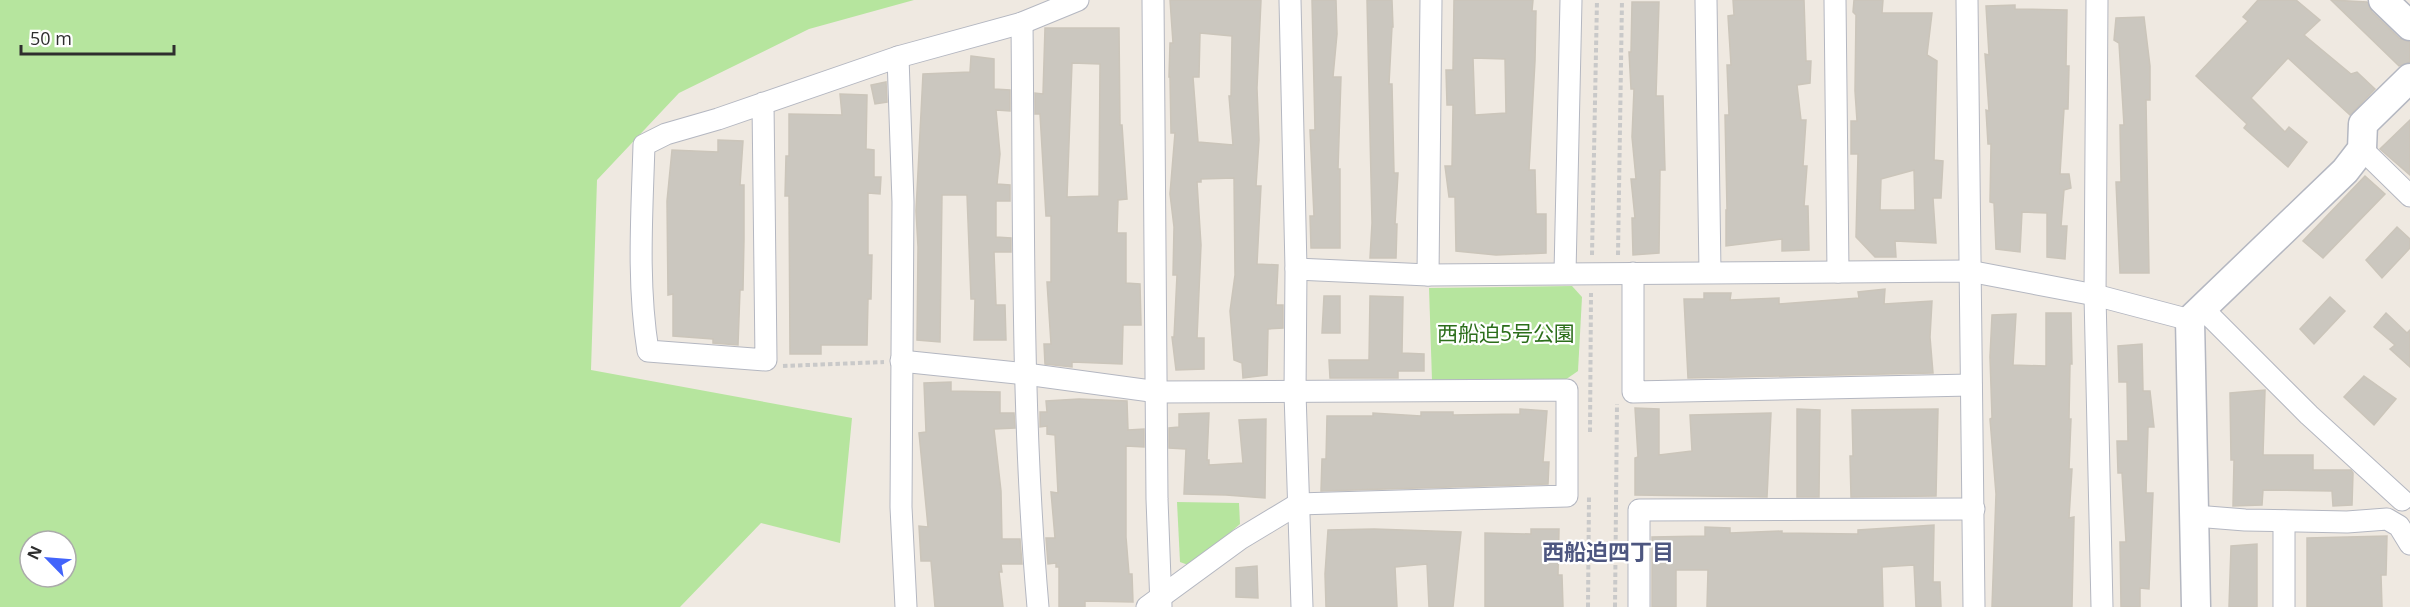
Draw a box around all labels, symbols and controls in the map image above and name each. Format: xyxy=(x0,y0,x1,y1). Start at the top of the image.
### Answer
scale bar xyxy=(21,18,174,56)
text: 50 m xyxy=(30,26,72,50)
park label: 西船迫5号公園 xyxy=(1437,319,1575,347)
north arrow xyxy=(18,529,78,589)
district label: 西船迫四丁目 xyxy=(1542,536,1674,566)
text: N xyxy=(22,542,47,563)

